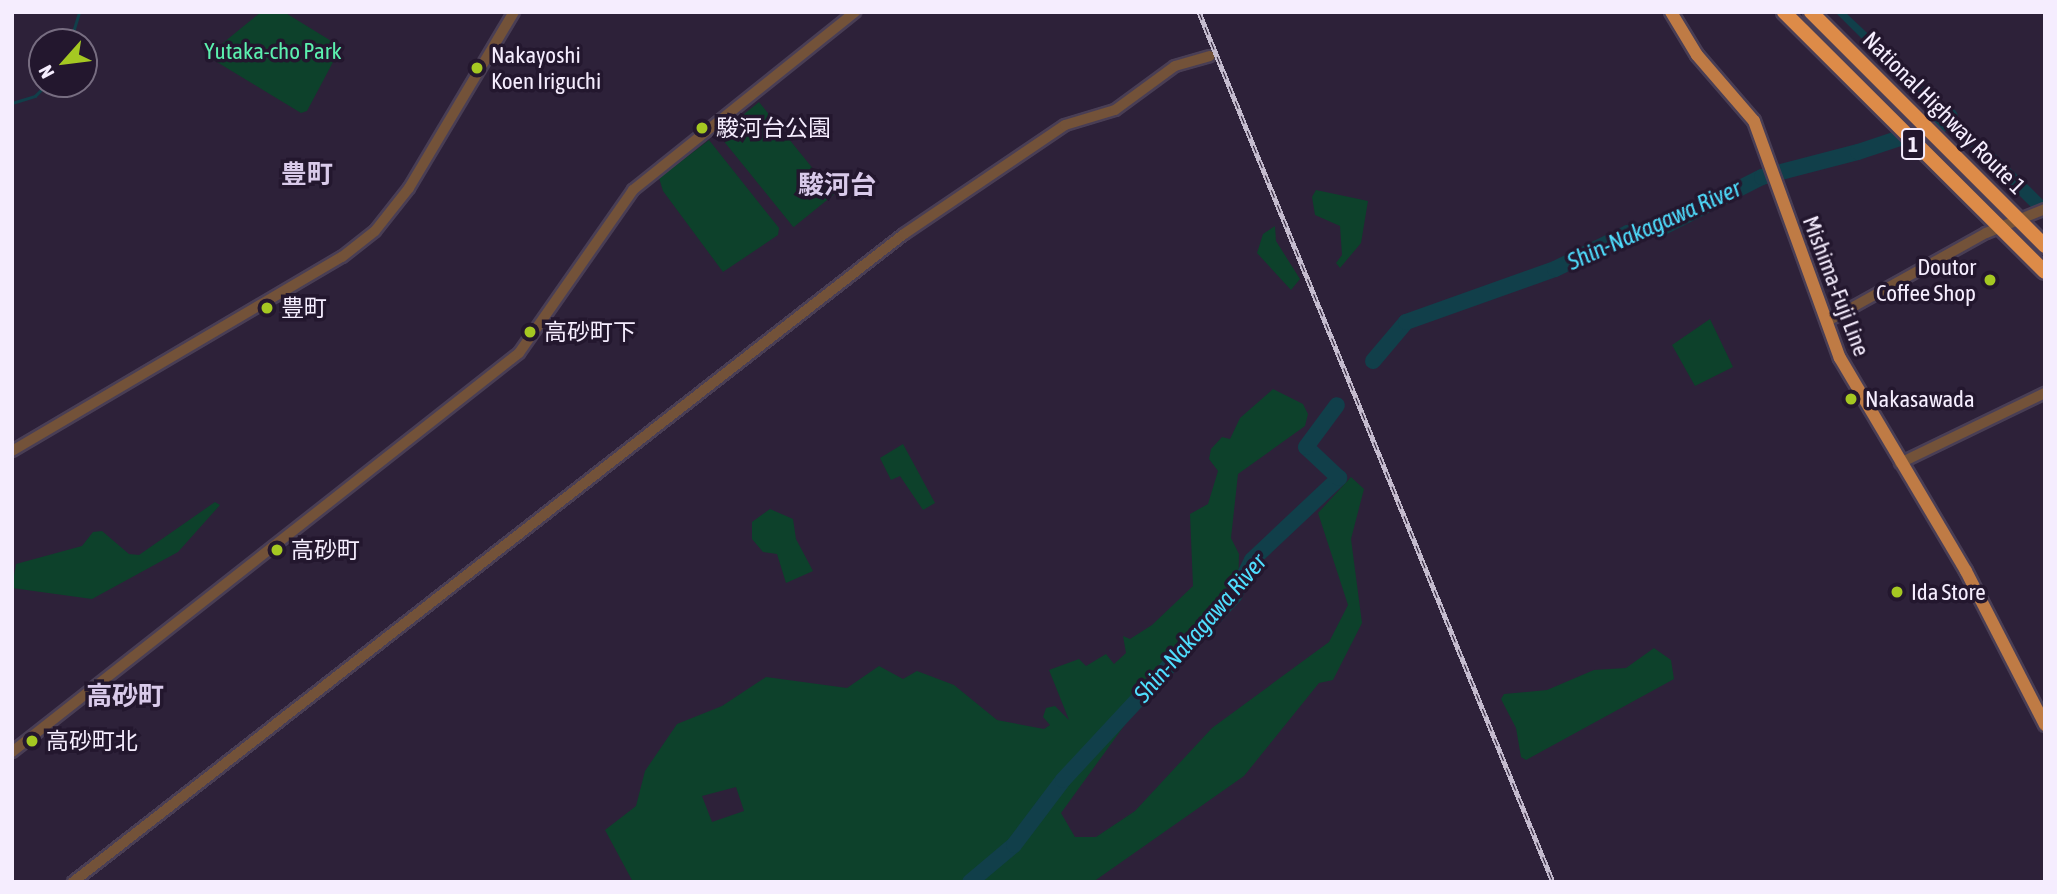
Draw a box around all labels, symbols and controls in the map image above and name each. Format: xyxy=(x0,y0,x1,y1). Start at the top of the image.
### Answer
street label: National Highway Route 1 xyxy=(1857,26,2031,200)
north arrow xyxy=(28,28,98,98)
park label: Yutaka-cho Park xyxy=(204,37,342,65)
place label: Nakayoshi Koen Iriguchi xyxy=(491,41,601,95)
marker: Nakayoshi Koen Iriguchi xyxy=(469,60,485,76)
text: N xyxy=(34,62,59,82)
place label: 駿河台公園 xyxy=(716,114,831,142)
marker: 駿河台公園 xyxy=(694,120,710,136)
road number: 1 xyxy=(1901,127,1925,162)
district label: 豊町 xyxy=(281,159,333,191)
district label: 駿河台 xyxy=(798,170,876,202)
water label: Shin-Nakagawa River xyxy=(1563,174,1745,276)
street label: Mishima-Fuji Line xyxy=(1797,212,1875,360)
place label: Doutor Coffee Shop xyxy=(1876,253,1976,307)
marker: Doutor Coffee Shop xyxy=(1982,272,1998,288)
place label: 豊町 xyxy=(281,294,327,322)
marker: 豊町 xyxy=(259,300,275,316)
place label: 高砂町下 xyxy=(544,318,636,346)
marker: 高砂町下 xyxy=(522,324,538,340)
place label: Nakasawada xyxy=(1865,385,1975,413)
marker: Nakasawada xyxy=(1843,391,1859,407)
place label: 高砂町 xyxy=(291,536,360,564)
marker: 高砂町 xyxy=(269,542,285,558)
water label: Shin-Nakagawa River xyxy=(1128,548,1272,708)
place label: Ida Store xyxy=(1911,578,1986,606)
marker: Ida Store xyxy=(1889,584,1905,600)
district label: 高砂町 xyxy=(86,681,164,713)
place label: 高砂町北 xyxy=(46,727,138,755)
marker: 高砂町北 xyxy=(24,733,40,749)

